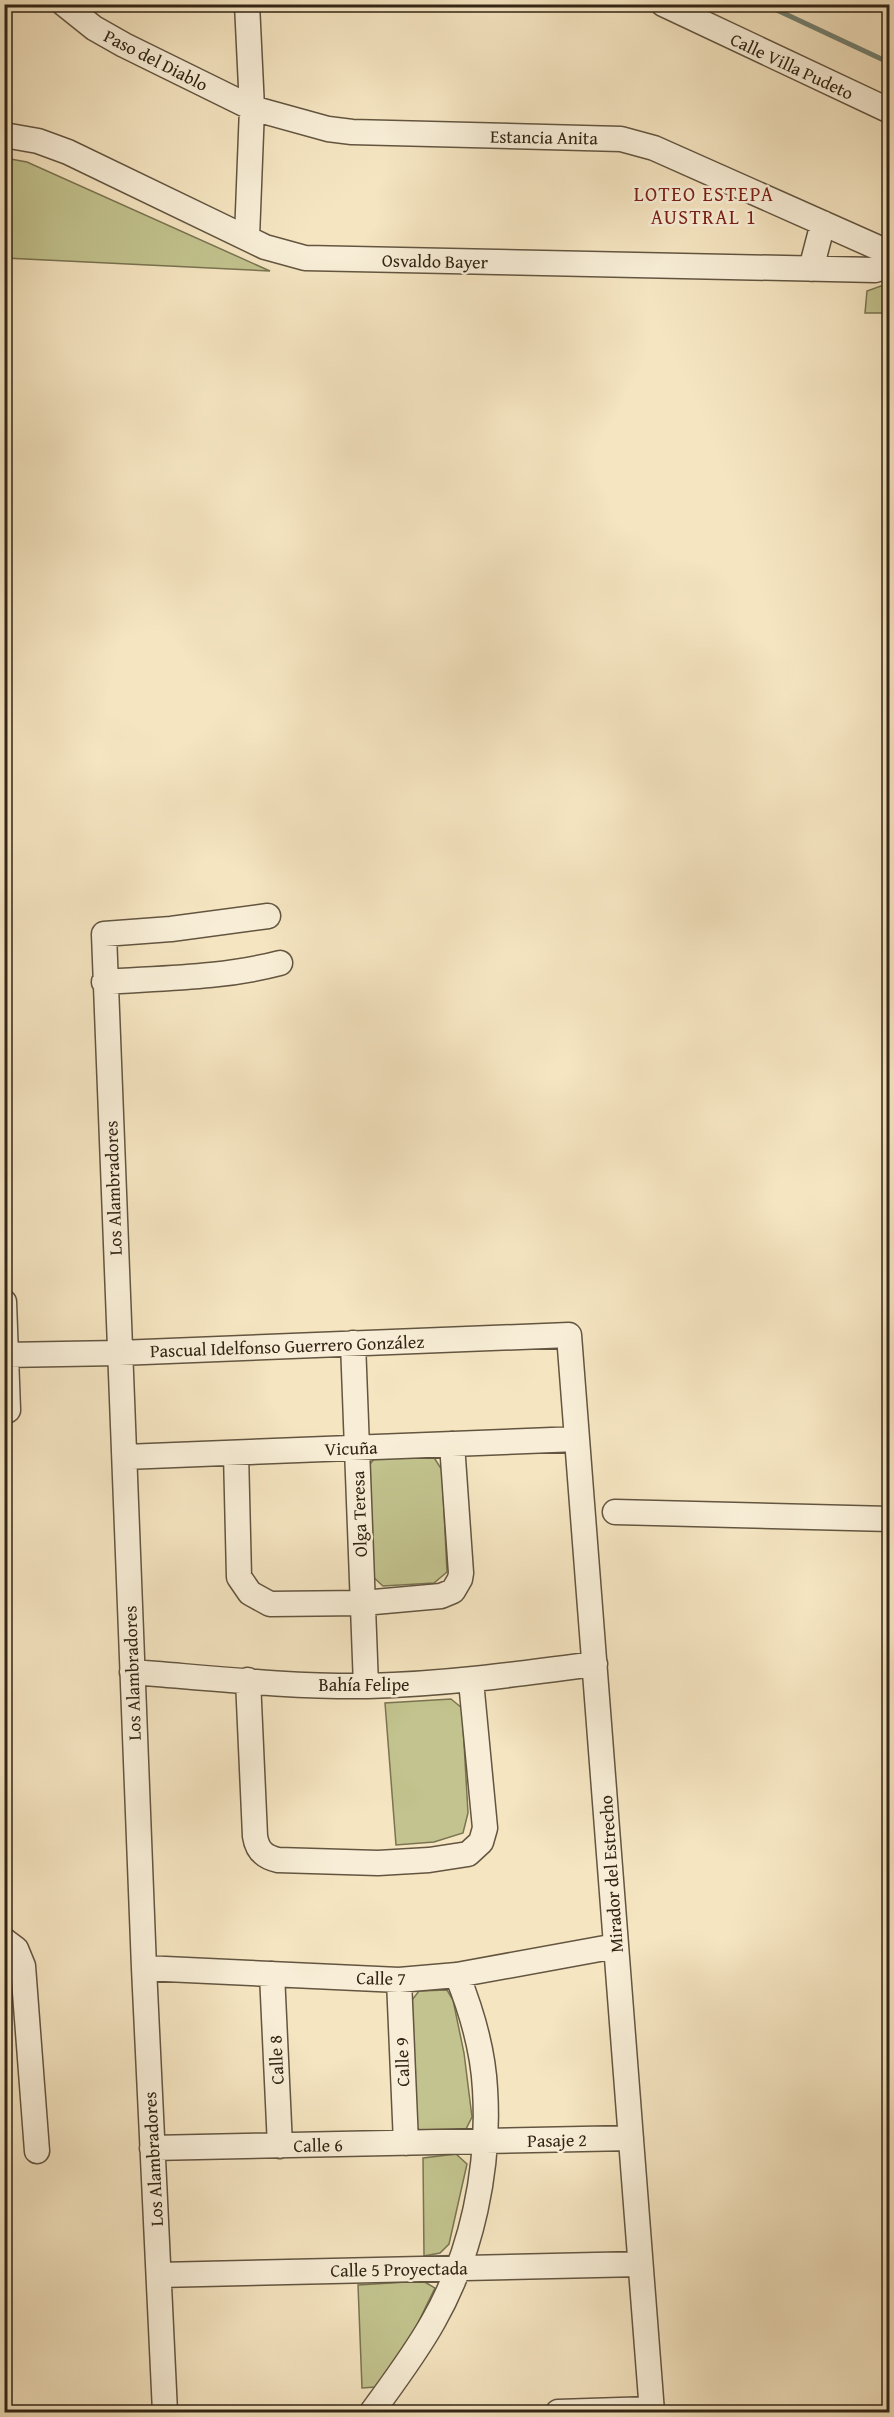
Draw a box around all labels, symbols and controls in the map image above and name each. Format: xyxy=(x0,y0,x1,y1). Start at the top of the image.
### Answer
street label: Paso del Diablo xyxy=(99,22,213,98)
street label: Calle Villa Pudeto xyxy=(726,26,858,106)
street label: Estancia Anita xyxy=(490,123,599,151)
district label: LOTEO ESTEPA AUSTRAL 1 xyxy=(634,179,774,231)
street label: Osvaldo Bayer xyxy=(382,247,489,275)
street label: Los Alambradores xyxy=(97,1120,129,1256)
street label: Pascual Idelfonso Guerrero González xyxy=(149,1328,425,1364)
street label: Vicuña xyxy=(324,1434,379,1462)
street label: Olga Teresa xyxy=(344,1470,374,1558)
street label: Los Alambradores xyxy=(116,1605,148,1741)
street label: Bahía Felipe xyxy=(318,1671,410,1698)
street label: Mirador del Estrecho xyxy=(592,1794,630,1954)
street label: Calle 7 xyxy=(356,1964,406,1992)
street label: Calle 8 xyxy=(261,2035,291,2085)
street label: Calle 9 xyxy=(388,2037,416,2087)
street label: Los Alambradores xyxy=(136,2091,170,2227)
street label: Pasaje 2 xyxy=(527,2126,587,2154)
street label: Calle 6 xyxy=(293,2131,343,2159)
street label: Calle 5 Proyectada xyxy=(330,2254,468,2284)

